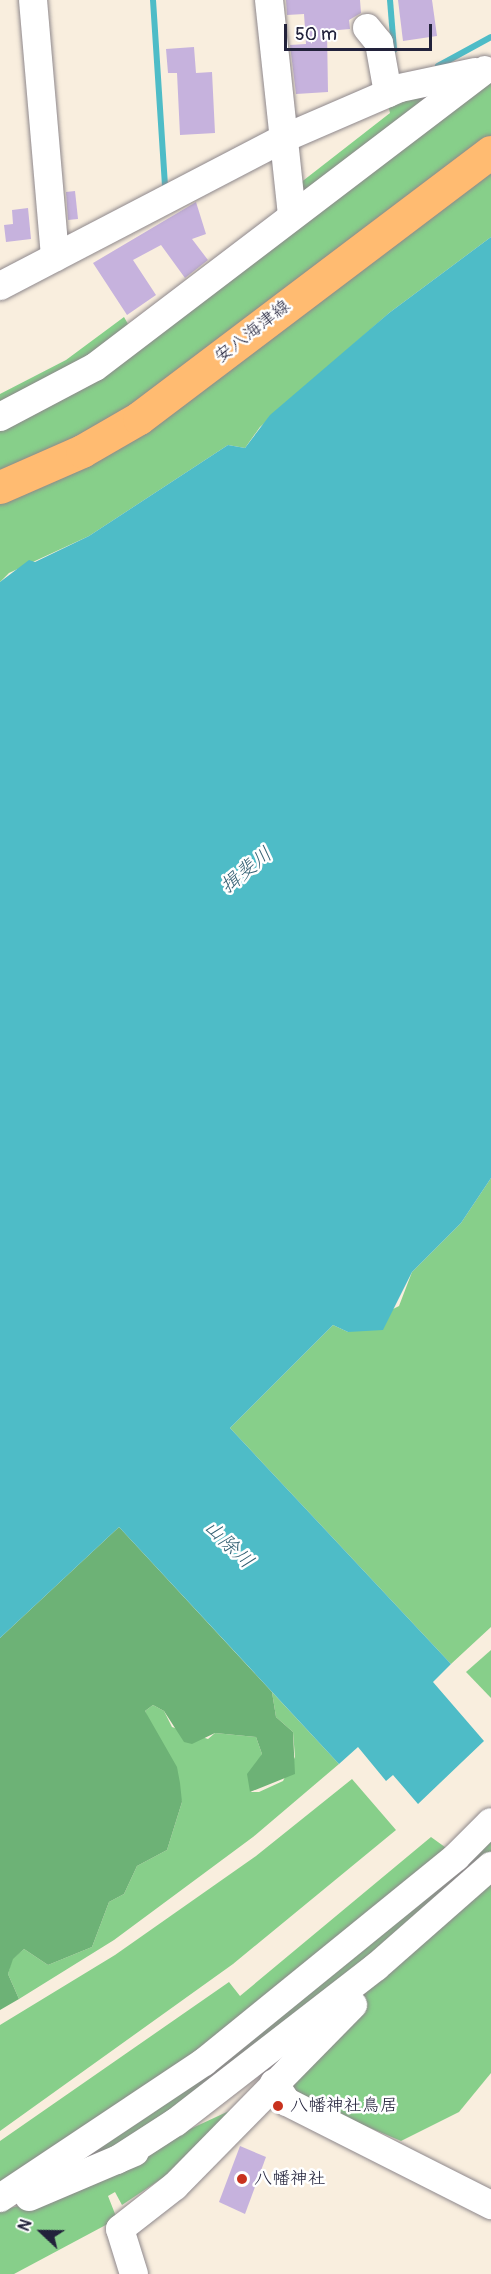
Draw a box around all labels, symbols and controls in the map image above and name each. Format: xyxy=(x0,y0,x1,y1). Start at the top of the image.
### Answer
scale bar xyxy=(287,12,436,50)
text: 50 m xyxy=(295,23,337,46)
street label: 安八海津線 xyxy=(211,296,295,368)
water label: 揖斐川 xyxy=(215,842,277,898)
water label: 山除川 xyxy=(199,1515,259,1573)
place label: 八幡神社鳥居 xyxy=(290,2095,398,2117)
marker: 八幡神社鳥居 xyxy=(271,2099,285,2113)
place label: 八幡神社 xyxy=(254,2168,326,2190)
marker: 八幡神社 xyxy=(235,2172,249,2186)
north arrow xyxy=(12,2202,72,2262)
text: N xyxy=(14,2216,37,2234)

